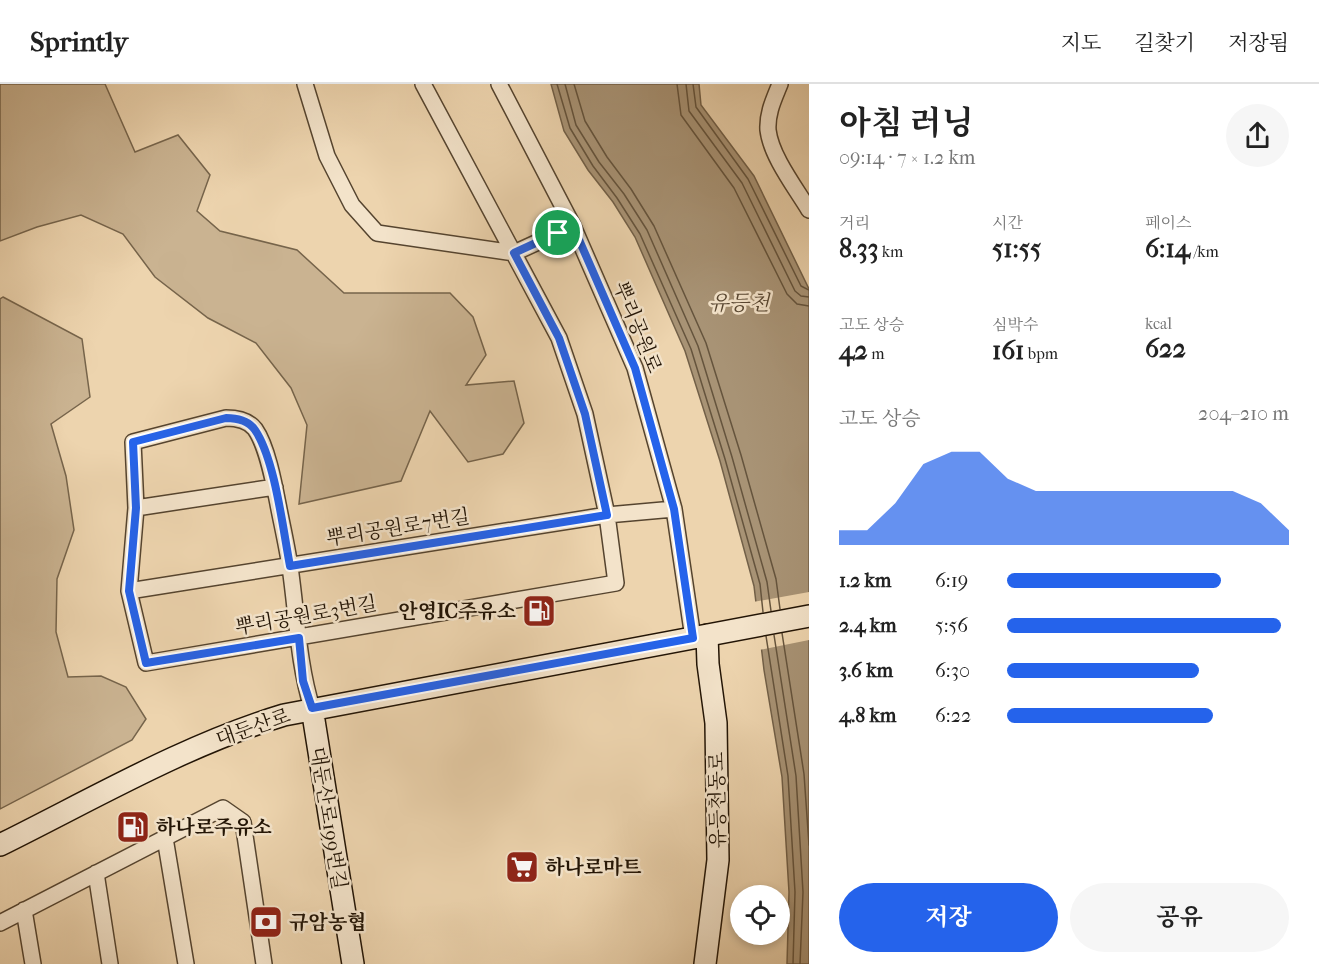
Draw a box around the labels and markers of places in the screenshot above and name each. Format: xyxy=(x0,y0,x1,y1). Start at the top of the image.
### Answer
pin xyxy=(532,207,583,258)
fuel station icon: 안영IC주유소 xyxy=(521,593,557,629)
place label: 안영IC주유소 xyxy=(398,600,516,623)
fuel station icon: 하나로주유소 xyxy=(115,809,151,845)
place label: 하나로주유소 xyxy=(156,816,272,839)
supermarket icon: 하나로마트 xyxy=(504,849,540,885)
place label: 하나로마트 xyxy=(545,856,642,879)
bank icon: 규암농협 xyxy=(248,904,284,940)
place label: 규암농협 xyxy=(289,911,366,934)

